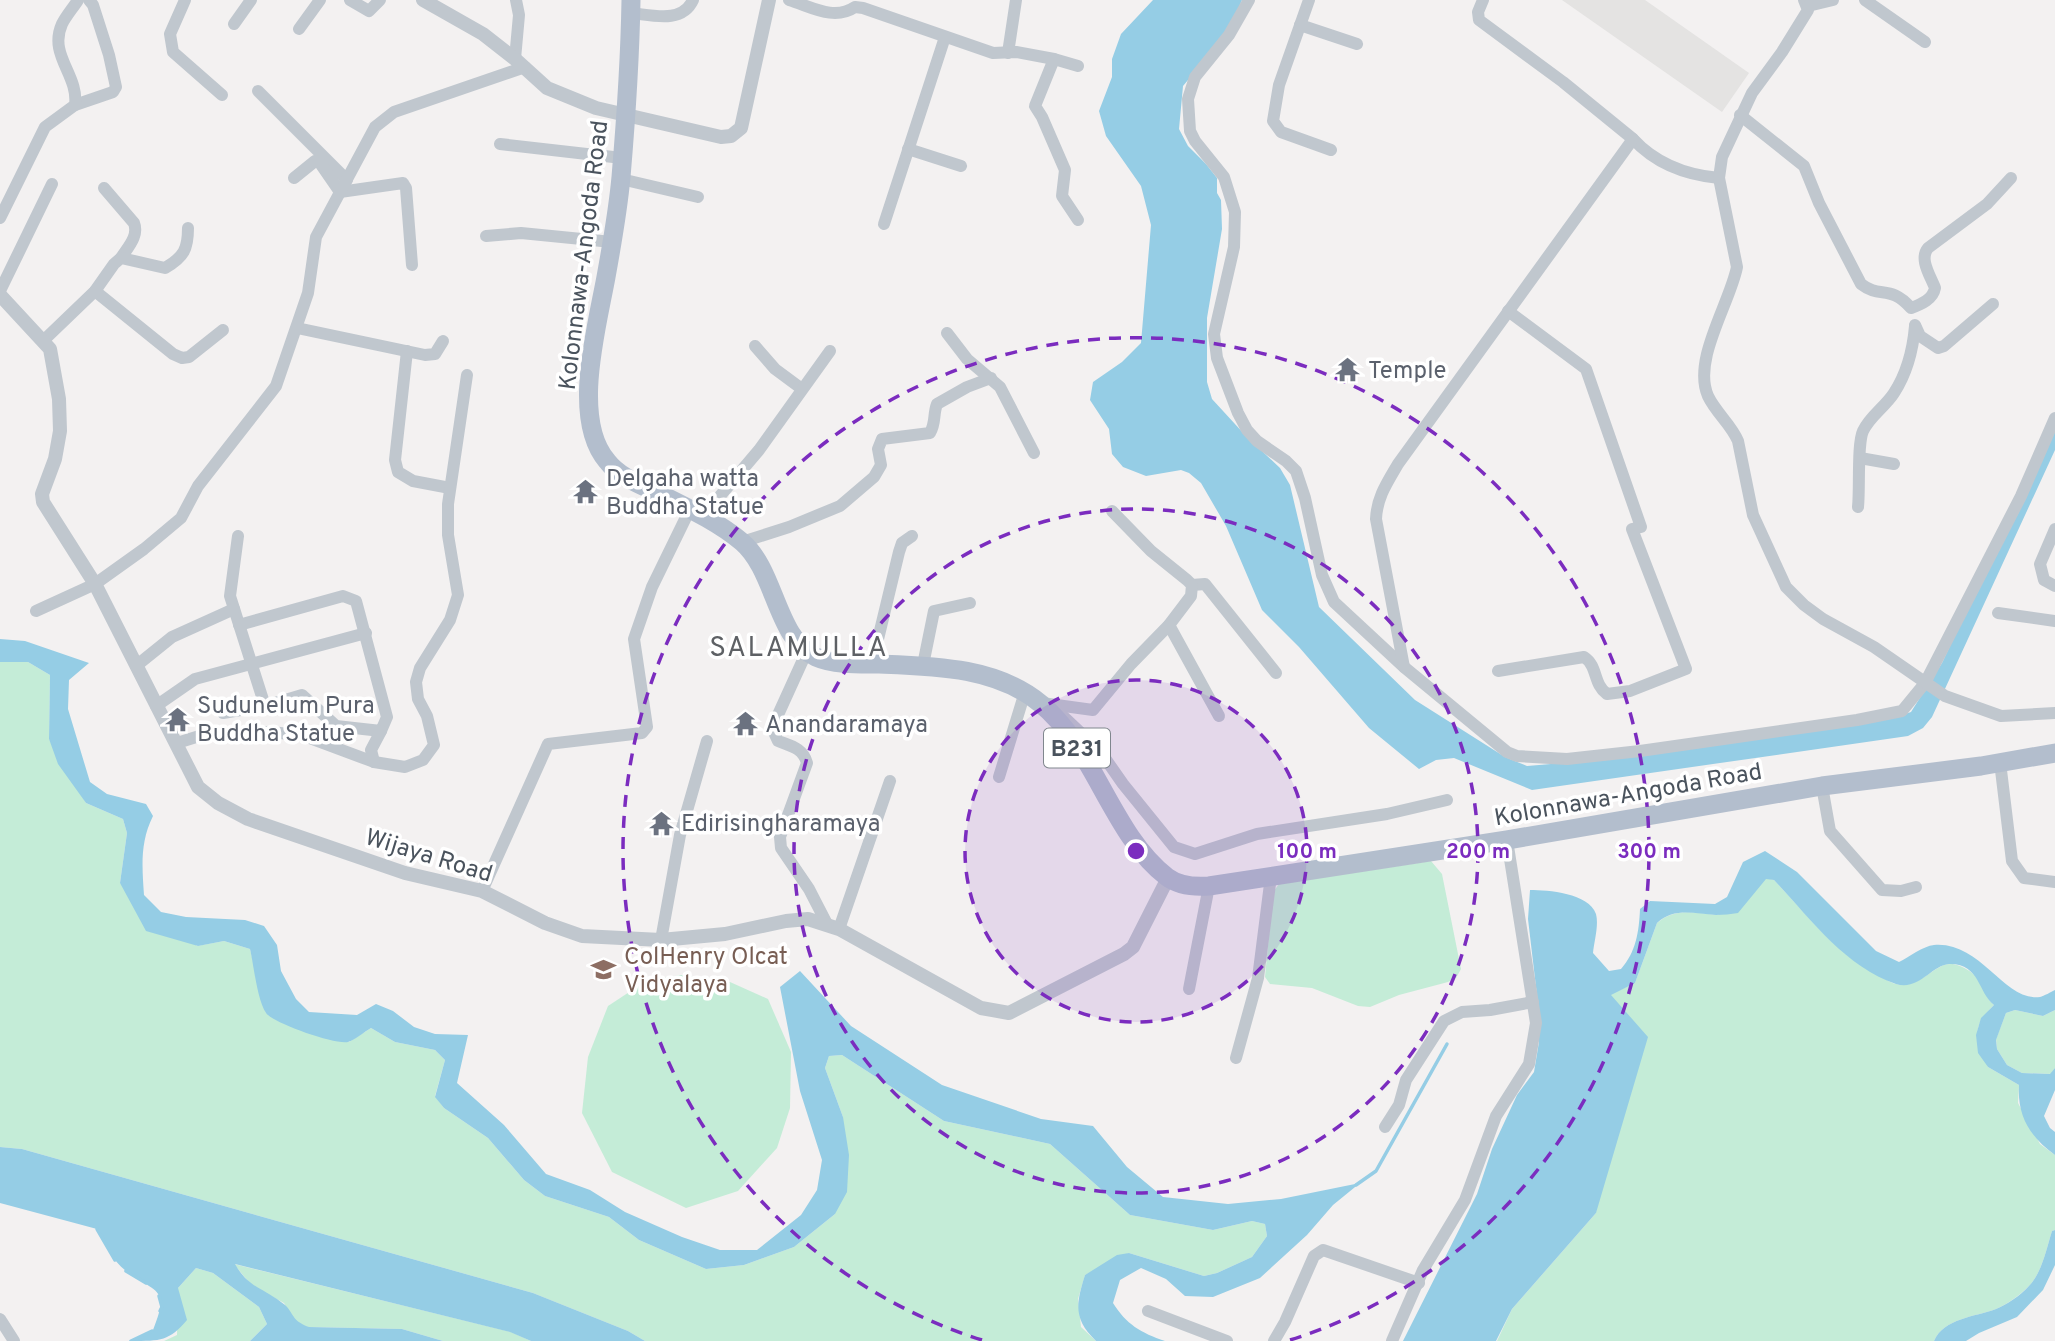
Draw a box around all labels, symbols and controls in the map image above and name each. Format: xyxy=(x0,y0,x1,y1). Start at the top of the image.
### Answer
street label: Kolonnawa-Angoda Road xyxy=(554,119,616,392)
temple icon: Temple xyxy=(1334,356,1362,384)
place label: Temple xyxy=(1368,357,1446,387)
place label: Delgaha watta Buddha Statue xyxy=(606,465,764,523)
temple icon: Delgaha watta Buddha Statue xyxy=(572,478,600,506)
district label: SALAMULLA xyxy=(709,631,889,667)
place label: Sudunelum Pura Buddha Statue xyxy=(197,692,375,750)
temple icon: Sudunelum Pura Buddha Statue xyxy=(163,705,191,733)
temple icon: Anandaramaya xyxy=(731,710,759,738)
place label: Anandaramaya xyxy=(765,711,928,741)
road number: B231 xyxy=(1044,728,1110,768)
street label: Kolonnawa-Angoda Road xyxy=(1492,758,1765,834)
temple icon: Edirisingharamaya xyxy=(647,809,675,837)
place label: Edirisingharamaya xyxy=(681,810,880,840)
street label: Wijaya Road xyxy=(361,823,496,891)
centre of rings xyxy=(1124,839,1148,863)
text: 100 m xyxy=(1277,839,1337,866)
text: 200 m xyxy=(1446,839,1510,866)
text: 300 m xyxy=(1617,839,1681,866)
place label: ColHenry Olcat Vidyalaya xyxy=(624,943,788,1001)
school or university icon: ColHenry Olcat Vidyalaya xyxy=(590,956,618,984)

